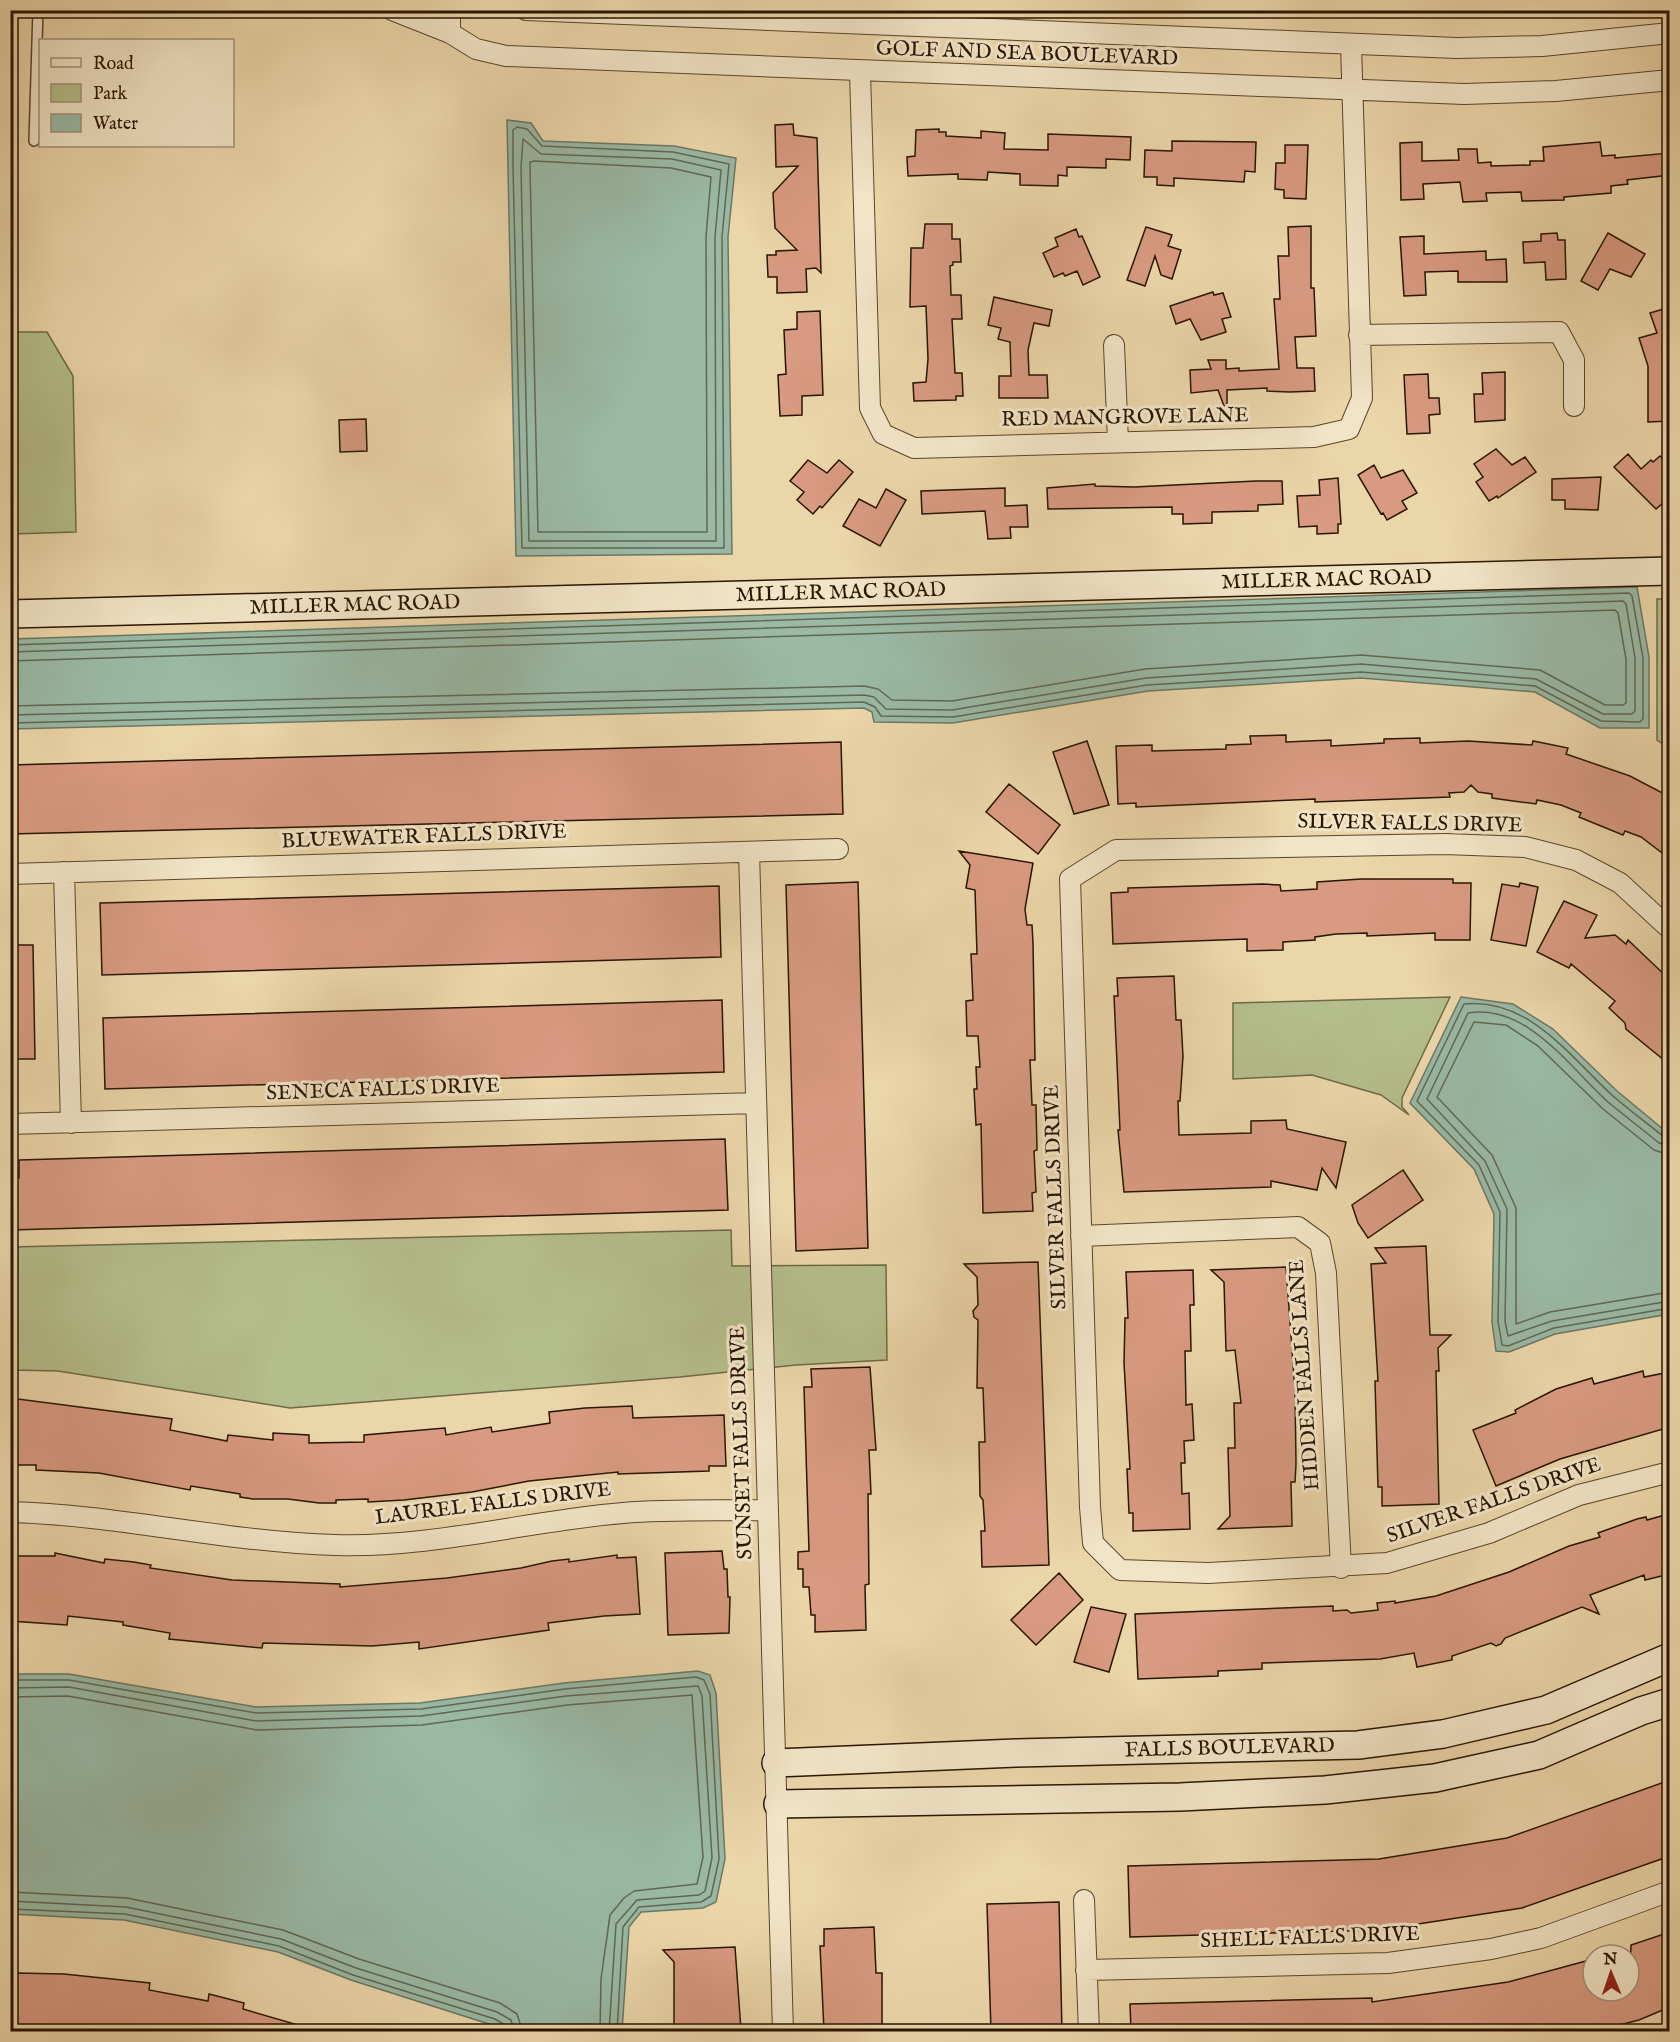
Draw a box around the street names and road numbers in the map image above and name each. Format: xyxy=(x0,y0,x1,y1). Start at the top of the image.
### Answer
street label: GOLF AND SEA BOULEVARD xyxy=(875,35,1179,73)
street label: RED MANGROVE LANE xyxy=(1001,402,1249,434)
street label: MILLER MAC ROAD xyxy=(1221,564,1432,596)
street label: MILLER MAC ROAD xyxy=(735,576,946,609)
street label: MILLER MAC ROAD xyxy=(249,589,460,621)
street label: SILVER FALLS DRIVE xyxy=(1297,809,1523,839)
street label: BLUEWATER FALLS DRIVE xyxy=(281,819,567,855)
street label: SENECA FALLS DRIVE xyxy=(266,1072,500,1108)
street label: SILVER FALLS DRIVE xyxy=(1039,1084,1073,1310)
street label: HIDDEN FALLS LANE xyxy=(1283,1259,1327,1491)
street label: SUNSET FALLS DRIVE xyxy=(724,1326,760,1560)
street label: SILVER FALLS DRIVE xyxy=(1383,1452,1605,1550)
street label: LAUREL FALLS DRIVE xyxy=(373,1476,613,1532)
street label: FALLS BOULEVARD xyxy=(1124,1732,1335,1764)
street label: SHELL FALLS DRIVE xyxy=(1200,1921,1420,1955)

